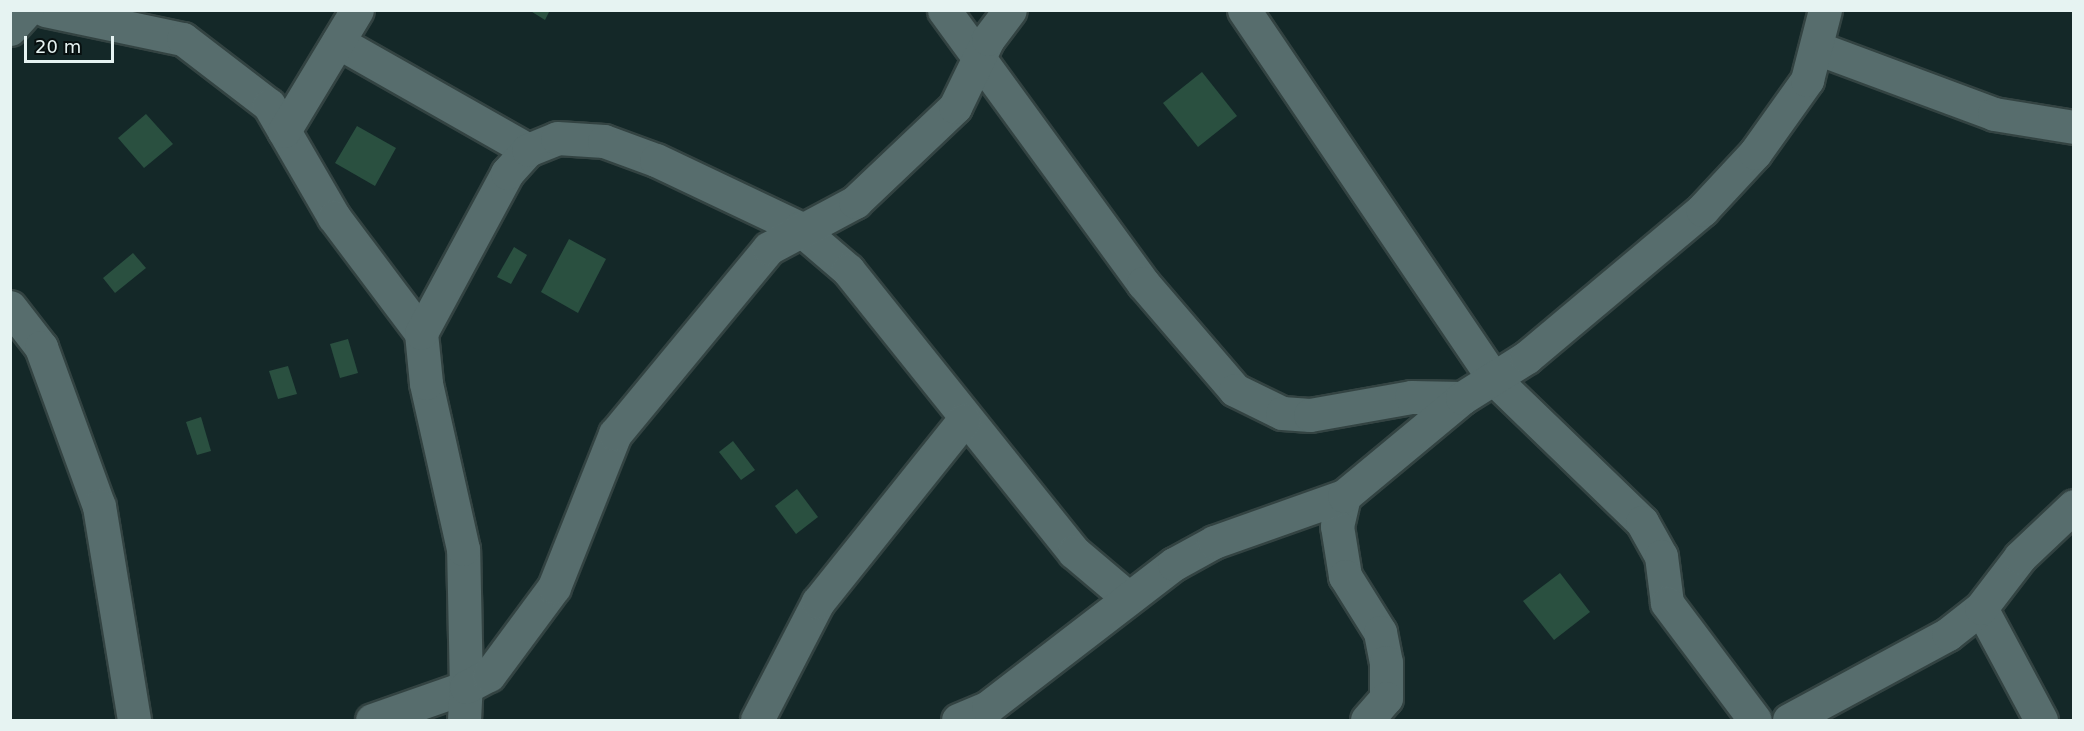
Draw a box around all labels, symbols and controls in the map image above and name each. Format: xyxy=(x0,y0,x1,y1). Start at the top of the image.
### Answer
scale bar xyxy=(27,24,117,62)
text: 20 m xyxy=(35,36,81,57)

